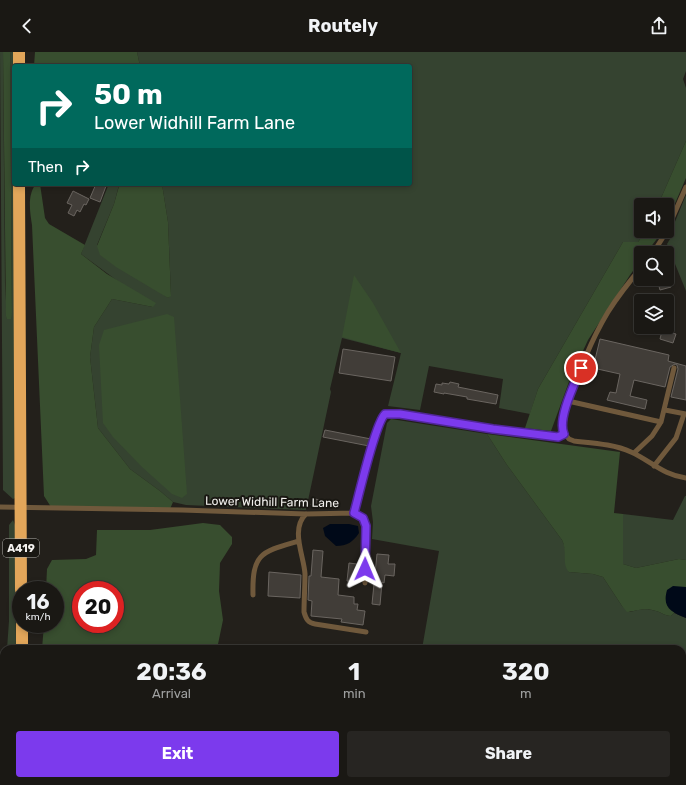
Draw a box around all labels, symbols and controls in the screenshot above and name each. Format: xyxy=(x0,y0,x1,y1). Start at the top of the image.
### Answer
icon: back xyxy=(16,15,38,37)
text: Routely xyxy=(308,15,378,37)
icon: share xyxy=(648,15,670,37)
text: 50 m xyxy=(94,78,163,111)
icon: right xyxy=(28,80,80,132)
text: Lower Widhill Farm Lane xyxy=(94,112,295,134)
icon: right xyxy=(71,156,93,178)
text: Then xyxy=(28,158,63,176)
map controls xyxy=(634,198,674,334)
button: sound xyxy=(634,198,674,238)
button: search xyxy=(634,246,674,286)
button: layers xyxy=(634,294,674,334)
pin xyxy=(564,351,598,385)
icon: arrive xyxy=(570,357,592,379)
street label: Lower Widhill Farm Lane xyxy=(205,494,339,510)
road number: A419 xyxy=(3,539,39,557)
position arrow xyxy=(344,548,386,590)
speed limit sign: 20 xyxy=(72,581,124,633)
text: 16 xyxy=(27,590,49,614)
text: km/h xyxy=(26,611,50,623)
text: 20:36 xyxy=(136,658,207,686)
text: 1 xyxy=(348,658,360,686)
text: 320 xyxy=(502,658,550,686)
text: Arrival xyxy=(152,686,191,701)
text: min xyxy=(343,686,366,701)
text: m xyxy=(520,686,532,701)
button: Exit xyxy=(16,731,339,777)
button: Share xyxy=(347,731,670,777)

